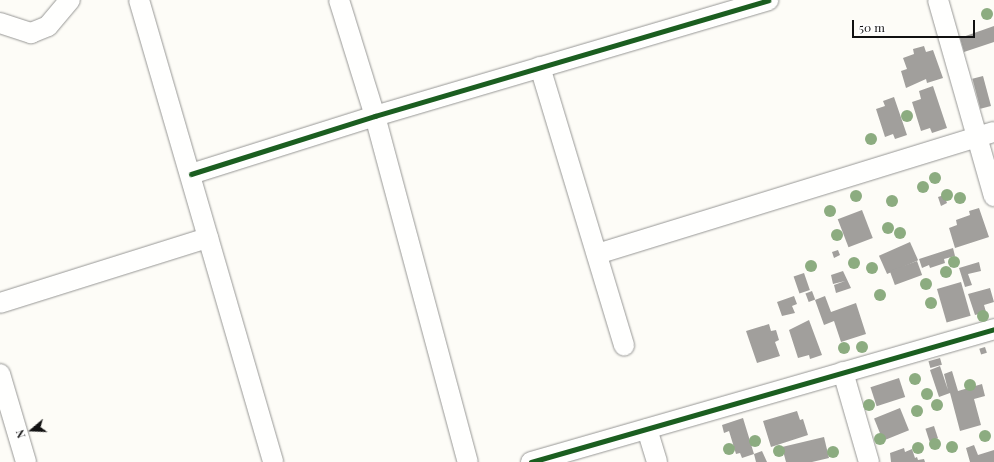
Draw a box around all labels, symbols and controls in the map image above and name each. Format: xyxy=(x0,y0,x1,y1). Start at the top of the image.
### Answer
scale bar xyxy=(854,12,977,38)
text: 50 m xyxy=(859,19,885,35)
north arrow xyxy=(12,410,52,450)
text: N xyxy=(12,428,29,440)

